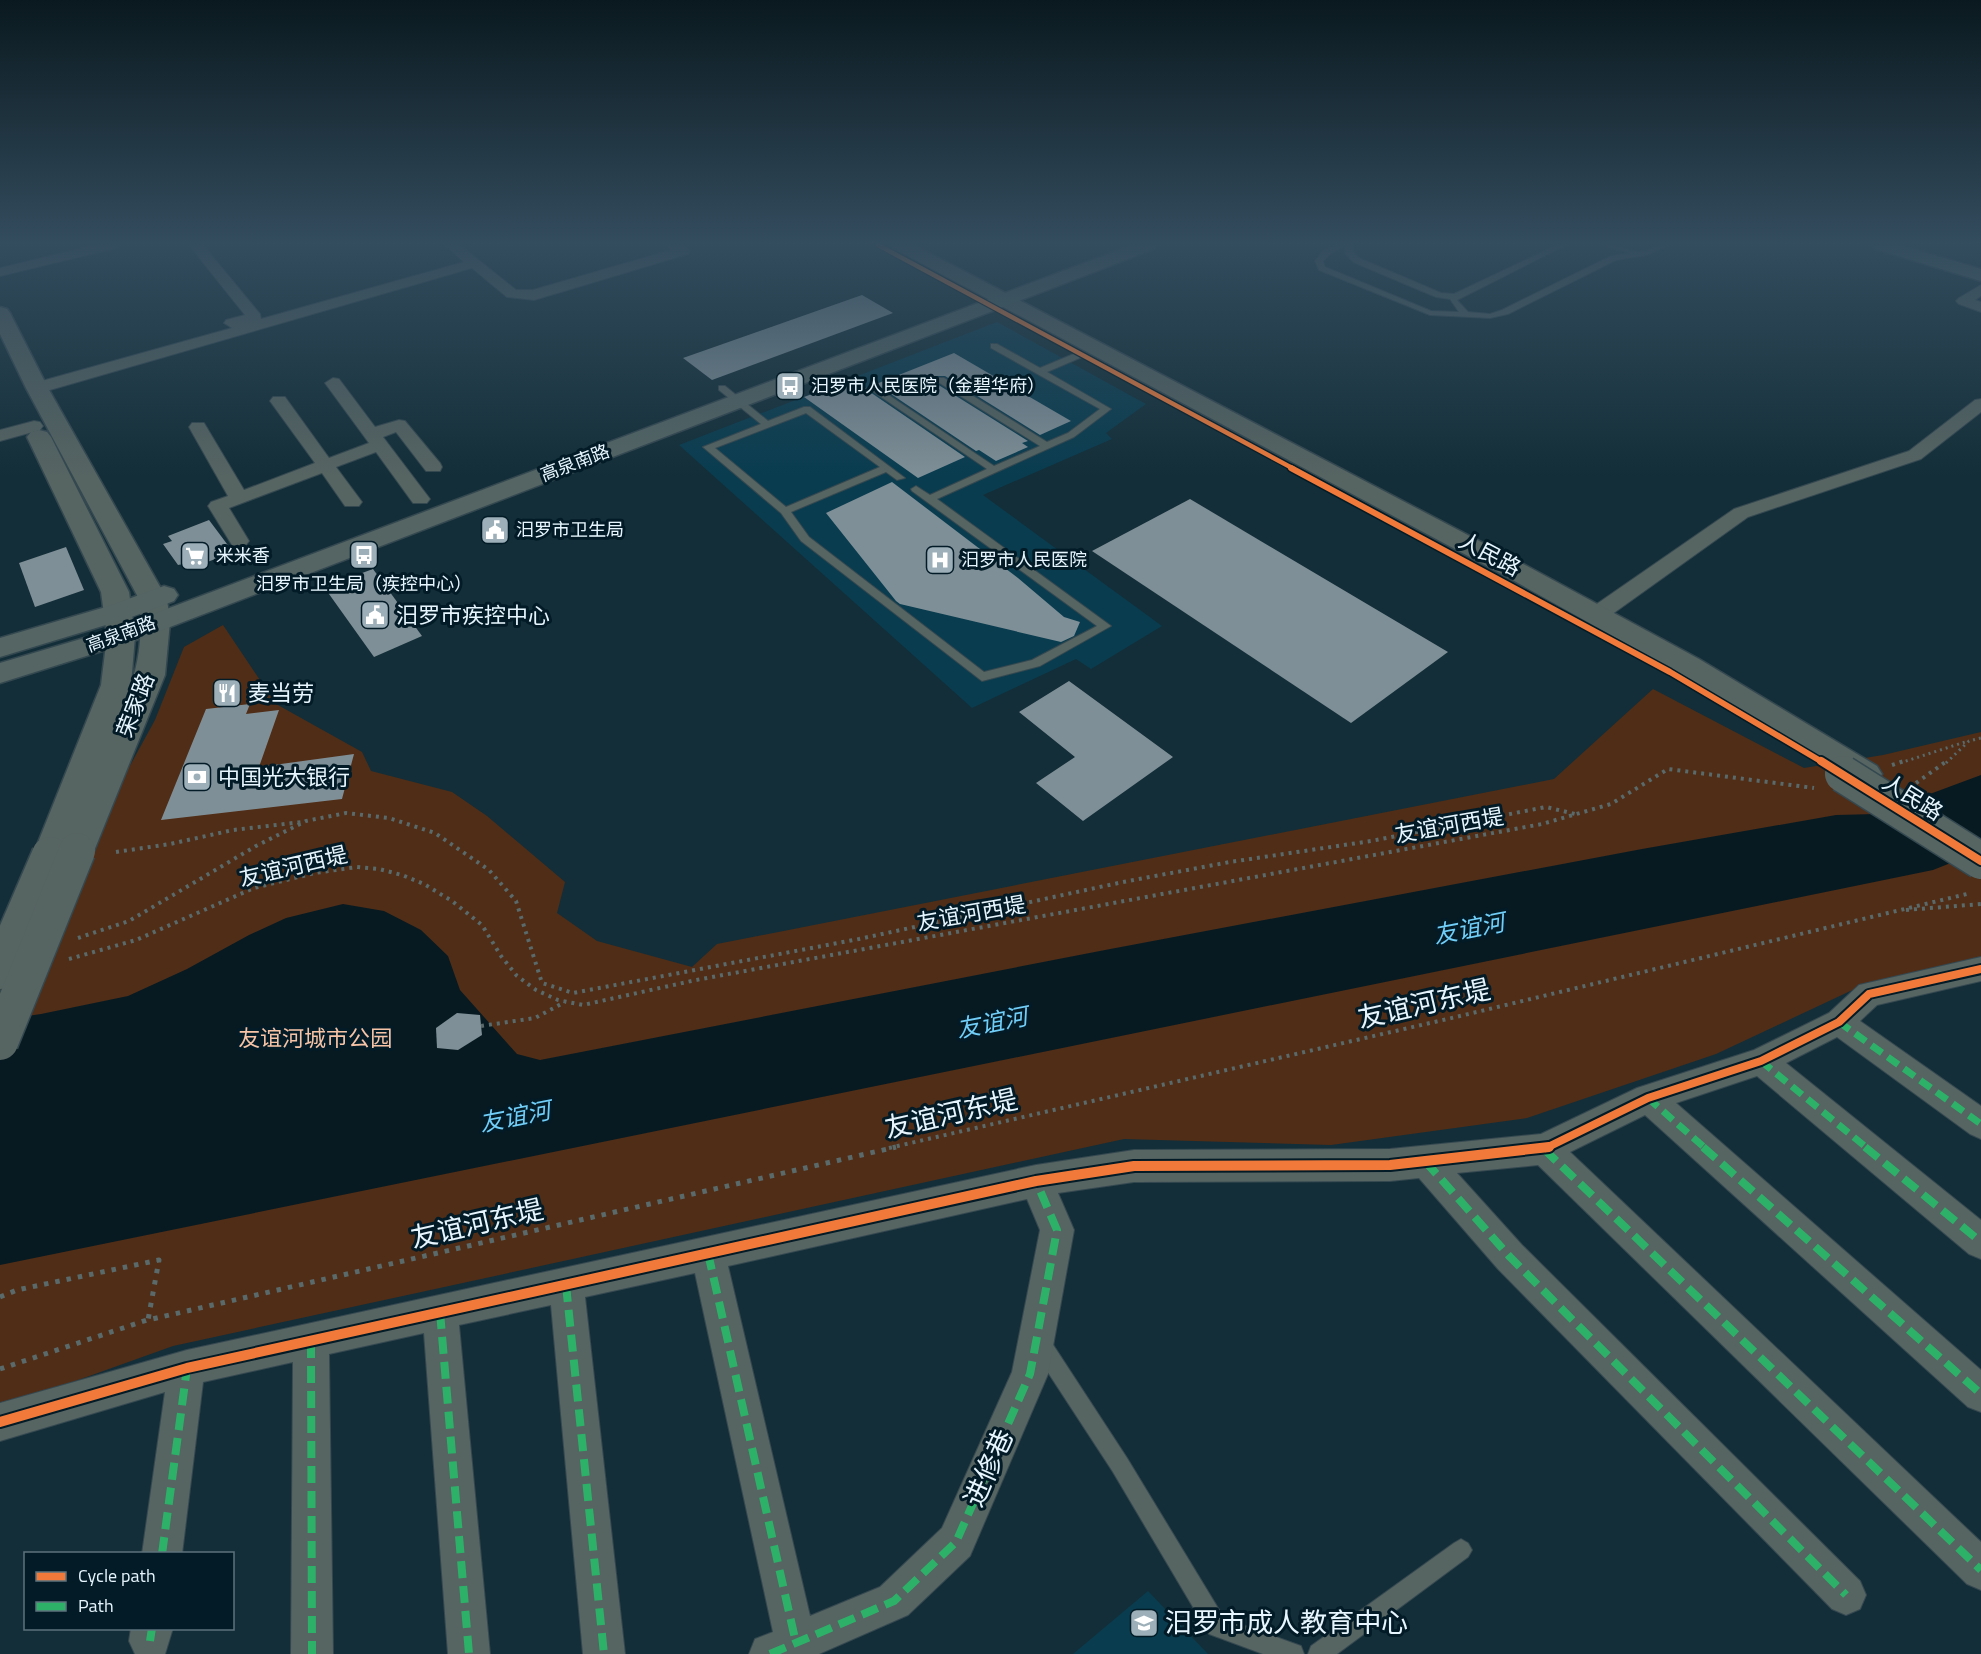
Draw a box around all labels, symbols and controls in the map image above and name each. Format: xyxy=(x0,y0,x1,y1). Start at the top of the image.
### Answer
bus stop icon: 汨罗市人民医院（金碧华府） xyxy=(774,370,806,402)
place label: 汨罗市人民医院（金碧华府） xyxy=(811,372,1045,399)
street label: 高泉南路 xyxy=(536,437,613,488)
public building icon: 汨罗市卫生局 xyxy=(479,514,511,546)
place label: 汨罗市卫生局 xyxy=(516,516,624,543)
street label: 人民路 xyxy=(1453,523,1527,585)
bus stop icon: 汨罗市卫生局（疾控中心） xyxy=(348,539,380,571)
supermarket icon: 米米香 xyxy=(179,540,211,572)
place label: 米米香 xyxy=(216,542,270,569)
hospital icon: 汨罗市人民医院 xyxy=(924,544,956,576)
place label: 汨罗市人民医院 xyxy=(961,546,1087,573)
place label: 汨罗市卫生局（疾控中心） xyxy=(256,570,472,597)
place label: 汨罗市疾控中心 xyxy=(396,598,550,632)
public building icon: 汨罗市疾控中心 xyxy=(359,599,391,631)
street label: 高泉南路 xyxy=(82,609,159,659)
street label: 荣家路 xyxy=(107,668,163,742)
place label: 麦当劳 xyxy=(248,676,314,710)
restaurant icon: 麦当劳 xyxy=(211,677,243,709)
place label: 中国光大银行 xyxy=(218,760,350,794)
bank icon: 中国光大银行 xyxy=(181,761,213,793)
street label: 人民路 xyxy=(1876,765,1950,829)
street label: 友谊河西堤 xyxy=(1392,799,1506,851)
street label: 友谊河西堤 xyxy=(236,837,350,895)
street label: 友谊河西堤 xyxy=(914,887,1028,939)
water label: 友谊河 xyxy=(1430,903,1512,953)
street label: 友谊河东堤 xyxy=(1353,967,1494,1038)
water label: 友谊河 xyxy=(953,997,1035,1047)
park label: 友谊河城市公园 xyxy=(238,1021,392,1055)
street label: 友谊河东堤 xyxy=(880,1077,1021,1148)
water label: 友谊河 xyxy=(476,1091,558,1141)
street label: 友谊河东堤 xyxy=(406,1187,547,1258)
street label: 进修巷 xyxy=(952,1422,1023,1513)
legend xyxy=(24,1552,234,1630)
text: Cycle path xyxy=(78,1562,156,1589)
text: Path xyxy=(78,1592,114,1619)
place label: 汨罗市成人教育中心 xyxy=(1165,1601,1408,1642)
school or university icon: 汨罗市成人教育中心 xyxy=(1128,1607,1160,1639)

